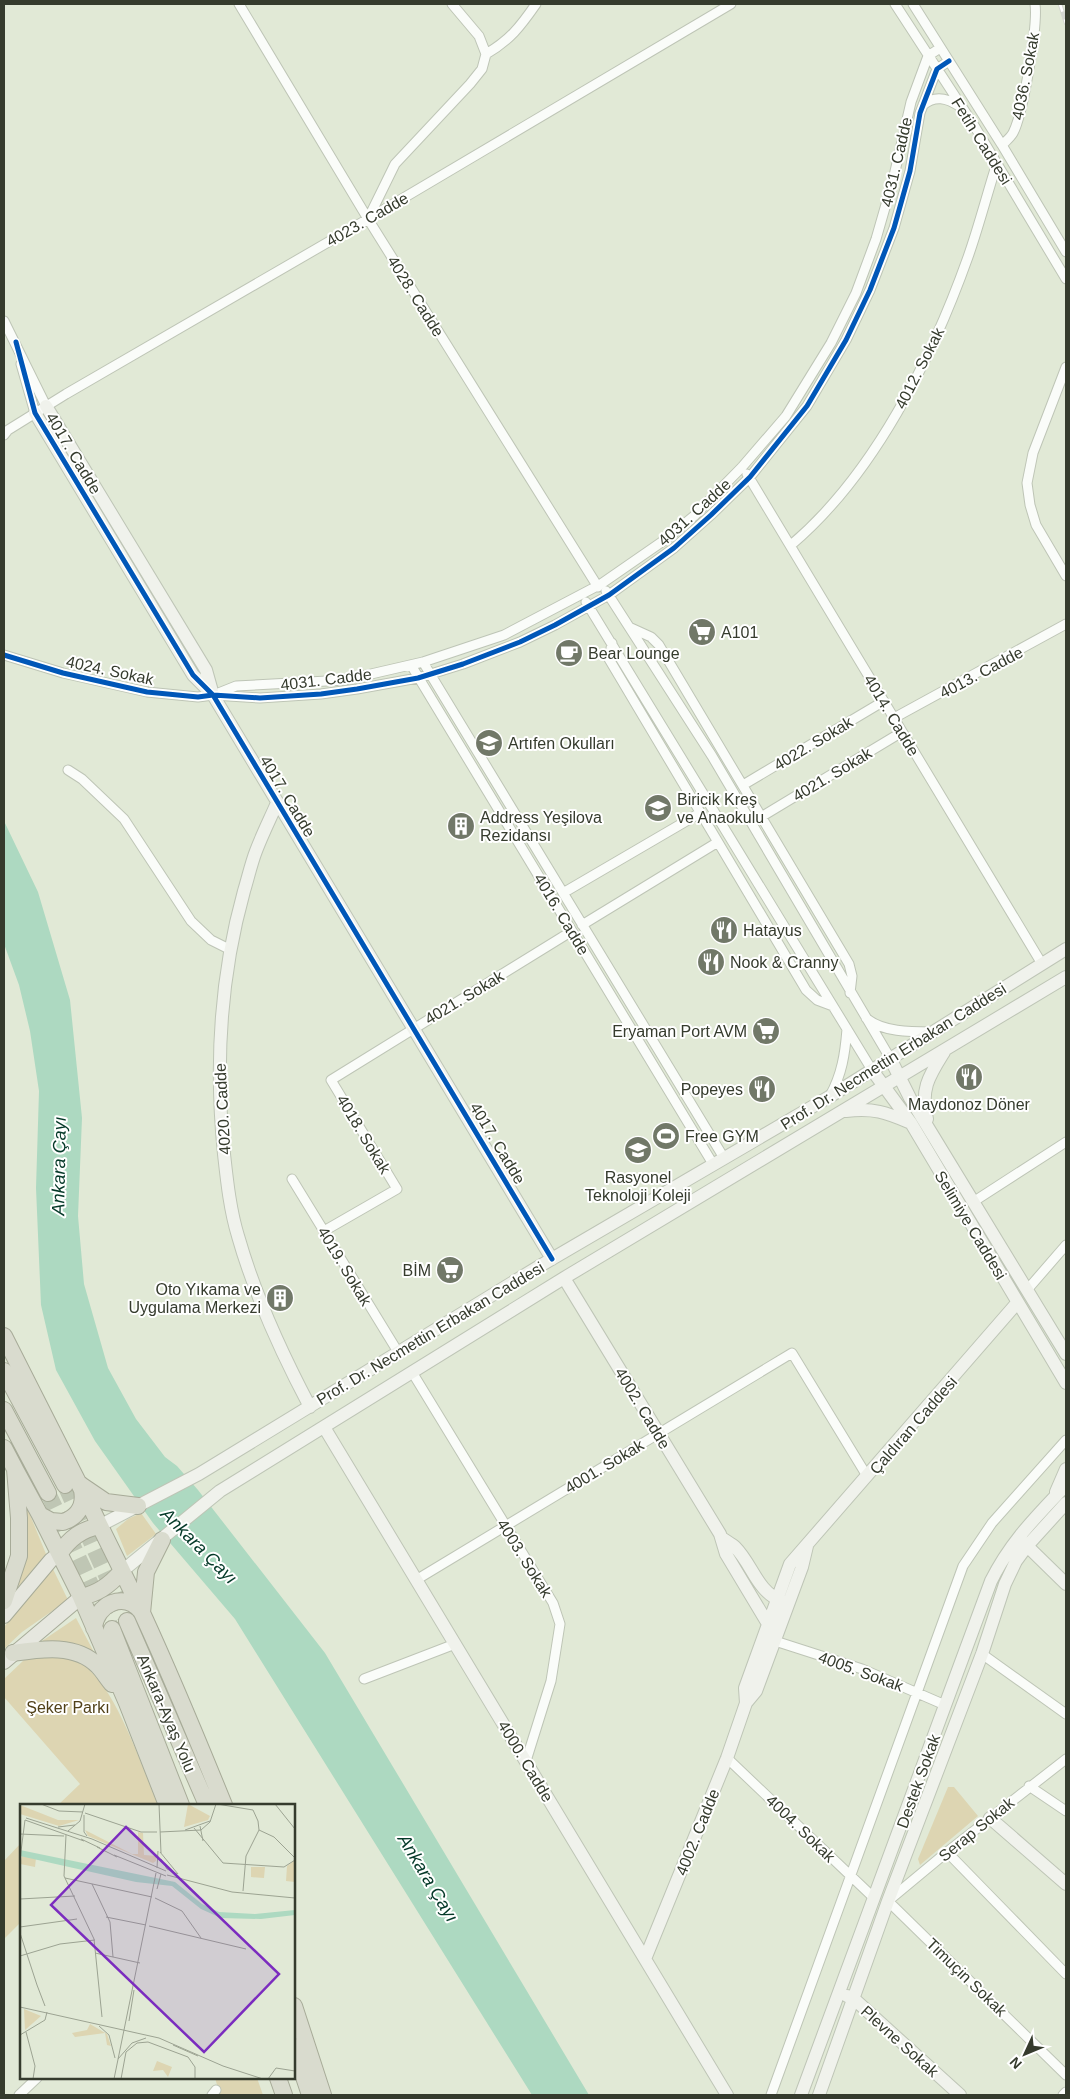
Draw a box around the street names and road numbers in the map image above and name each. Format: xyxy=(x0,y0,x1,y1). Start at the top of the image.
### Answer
street label: 4036. Sokak xyxy=(1009,30,1043,121)
street label: Fetih Caddesi xyxy=(948,95,1015,188)
street label: 4031. Cadde xyxy=(878,115,915,209)
street label: 4023. Cadde xyxy=(323,189,411,250)
street label: 4028. Cadde xyxy=(384,253,447,340)
street label: 4012. Sokak xyxy=(892,324,948,412)
street label: 4017. Cadde xyxy=(43,410,105,497)
street label: 4031. Cadde xyxy=(655,475,734,549)
street label: 4013. Cadde xyxy=(937,643,1026,701)
street label: 4024. Sokak xyxy=(65,653,156,688)
street label: 4031. Cadde xyxy=(280,665,373,694)
street label: 4014. Cadde xyxy=(861,672,923,759)
street label: 4022. Sokak xyxy=(771,713,857,774)
street label: 4021. Sokak xyxy=(790,744,876,805)
street label: 4017. Cadde xyxy=(257,753,319,840)
street label: 4016. Cadde xyxy=(531,871,593,958)
street label: 4021. Sokak xyxy=(422,967,508,1028)
street label: Prof. Dr. Necmettin Erbakan Caddesi xyxy=(778,980,1009,1133)
street label: 4020. Cadde xyxy=(212,1063,233,1155)
street label: 4018. Sokak xyxy=(333,1092,394,1178)
street label: 4017. Cadde xyxy=(467,1100,529,1187)
street label: Selimiye Caddesi xyxy=(931,1168,1010,1283)
street label: 4019. Sokak xyxy=(314,1224,375,1310)
street label: Prof. Dr. Necmettin Erbakan Caddesi xyxy=(313,1259,547,1408)
street label: 4002. Cadde xyxy=(612,1365,674,1452)
street label: Çaldıran Caddesi xyxy=(866,1373,960,1478)
street label: 4001. Sokak xyxy=(562,1436,648,1497)
street label: 4003. Sokak xyxy=(494,1516,556,1601)
street label: 4005. Sokak xyxy=(816,1648,906,1695)
street label: Ankara-Ayaş Yolu xyxy=(134,1652,199,1775)
street label: 4000. Cadde xyxy=(495,1718,557,1805)
street label: Destek Sokak xyxy=(894,1731,944,1830)
street label: 4002. Cadde xyxy=(672,1786,723,1878)
street label: 4004. Sokak xyxy=(763,1791,839,1866)
street label: Serap Sokak xyxy=(935,1793,1018,1865)
street label: Timuçin Sokak xyxy=(923,1935,1011,2020)
street label: Plevne Sokak xyxy=(858,2002,942,2081)

